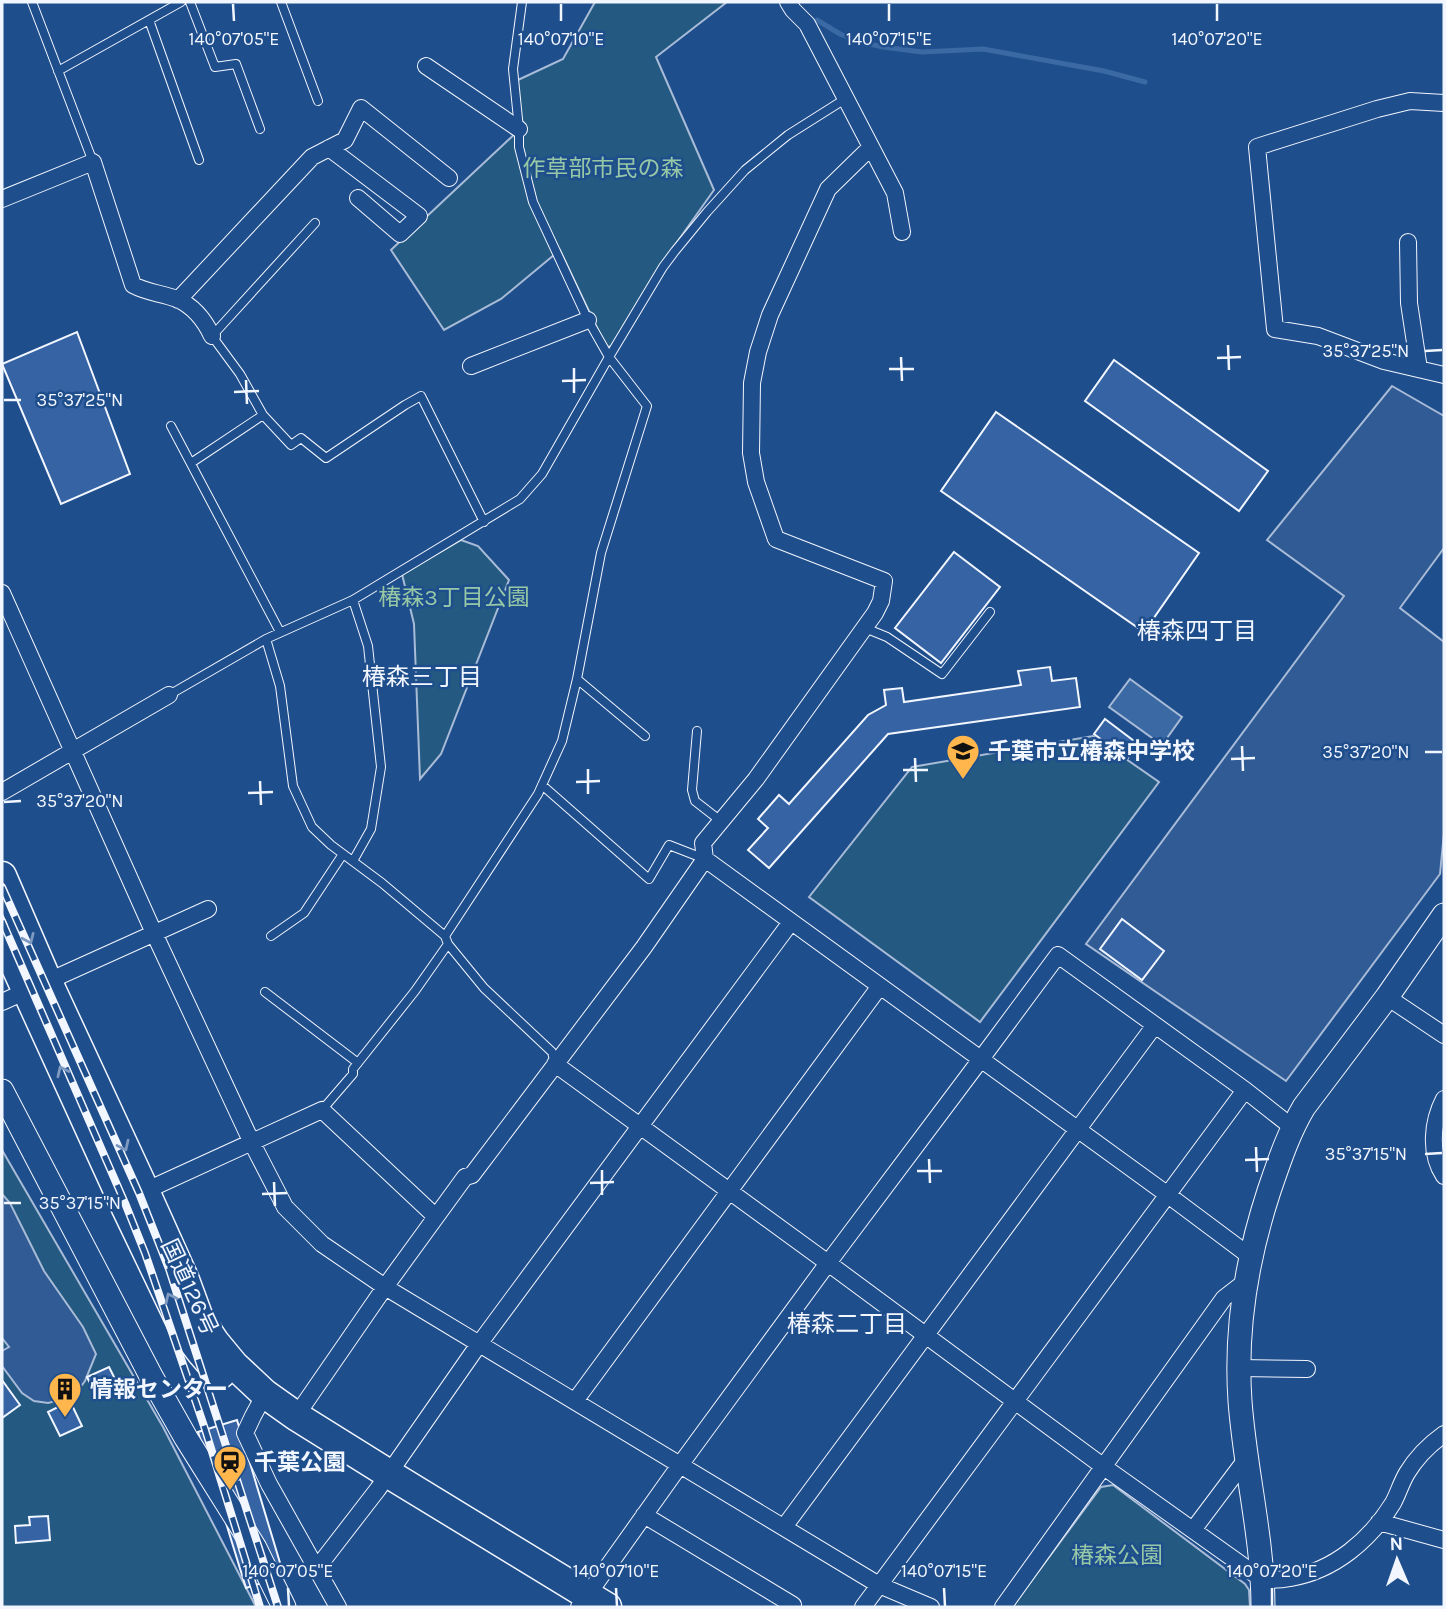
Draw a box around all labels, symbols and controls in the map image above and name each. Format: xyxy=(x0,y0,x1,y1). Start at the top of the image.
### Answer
text: 140°07'05"E xyxy=(189,28,279,50)
text: 140°07'10"E xyxy=(518,28,604,50)
text: 140°07'15"E xyxy=(846,28,932,50)
text: 140°07'20"E xyxy=(1171,28,1263,50)
park label: 作草部市民の森 xyxy=(523,155,684,182)
text: 35°37'25"N xyxy=(1323,340,1409,362)
text: 35°37'25"N xyxy=(37,389,123,411)
park label: 椿森3丁目公園 xyxy=(378,584,530,611)
district label: 椿森四丁目 xyxy=(1137,617,1257,645)
district label: 椿森三丁目 xyxy=(362,663,482,691)
school or university icon: 千葉市立椿森中学校 xyxy=(944,732,982,781)
place label: 千葉市立椿森中学校 xyxy=(988,738,1195,765)
text: 35°37'20"N xyxy=(1322,741,1410,763)
text: 35°37'20"N xyxy=(36,790,124,812)
one-way arrow xyxy=(21,932,35,944)
one-way arrow xyxy=(56,1065,70,1078)
one-way arrow xyxy=(116,1138,130,1151)
text: 35°37'15"N xyxy=(1325,1143,1407,1165)
text: 35°37'15"N xyxy=(39,1192,121,1214)
street label: 国道126号 xyxy=(156,1235,224,1340)
one-way arrow xyxy=(164,1293,178,1306)
district label: 椿森二丁目 xyxy=(787,1310,907,1338)
building icon: 情報センター xyxy=(46,1370,84,1419)
place label: 情報センター xyxy=(90,1376,228,1403)
station icon: 千葉公園 xyxy=(211,1443,249,1492)
place label: 千葉公園 xyxy=(254,1449,346,1476)
north arrow xyxy=(1362,1525,1432,1595)
text: N xyxy=(1389,1533,1404,1555)
park label: 椿森公園 xyxy=(1071,1542,1163,1569)
text: 140°07'05"E xyxy=(243,1560,333,1582)
text: 140°07'10"E xyxy=(573,1560,659,1582)
text: 140°07'15"E xyxy=(901,1560,987,1582)
text: 140°07'20"E xyxy=(1226,1560,1318,1582)

